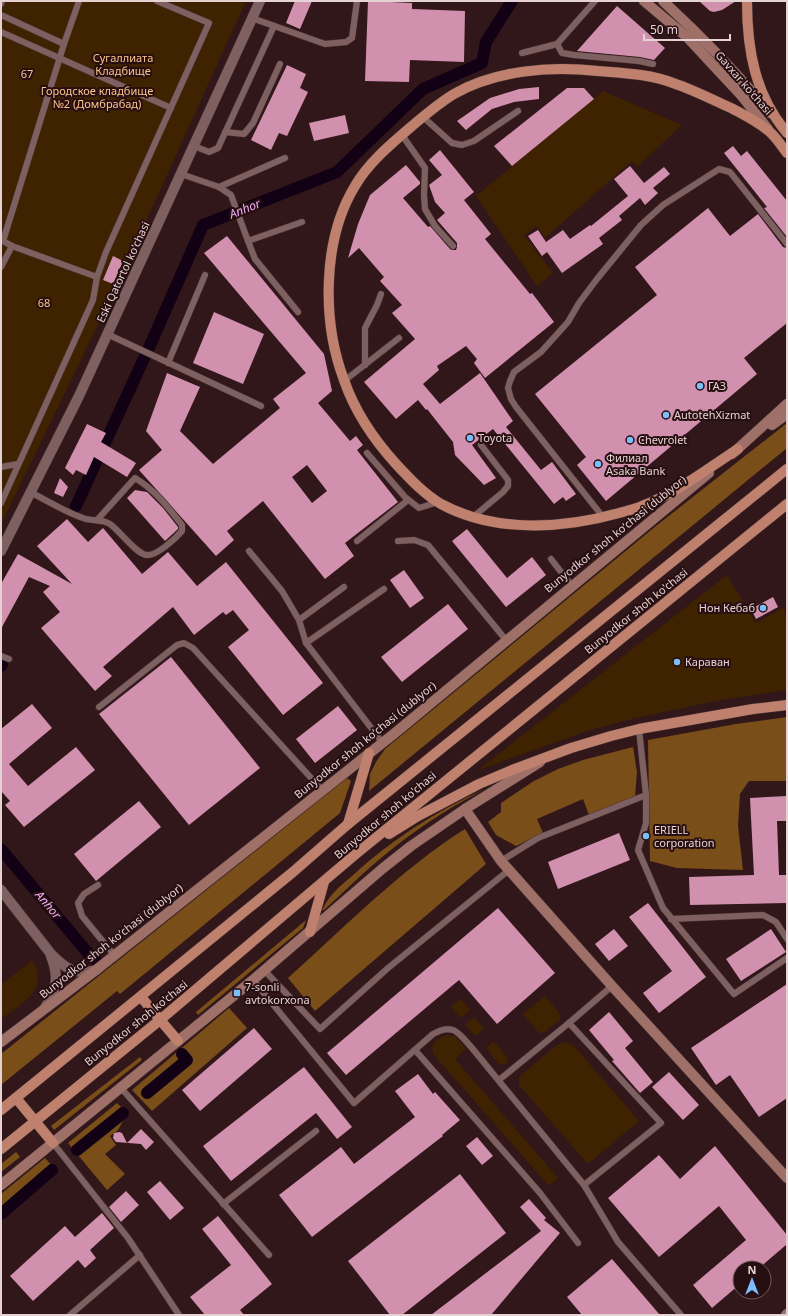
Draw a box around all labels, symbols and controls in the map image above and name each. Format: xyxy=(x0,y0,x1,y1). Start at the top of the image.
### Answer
scale bar xyxy=(644,16,730,42)
text: 50 m xyxy=(650,21,678,38)
street label: Gavxar ko'chasi xyxy=(713,48,776,118)
park label: Сугаллиата Кладбище xyxy=(93,50,153,78)
park label: 67 xyxy=(21,66,33,81)
park label: Городское кладбище №2 (Домбрабад) xyxy=(41,83,153,111)
water label: Anhor xyxy=(226,194,264,223)
street label: Eski Qatortol ko'chasi xyxy=(93,219,153,325)
park label: 68 xyxy=(38,295,50,310)
place label: ГАЗ xyxy=(708,378,726,393)
marker: ГАЗ xyxy=(695,381,705,391)
place label: AutotehXizmat xyxy=(674,407,750,422)
marker: AutotehXizmat xyxy=(661,410,671,420)
place label: Toyota xyxy=(478,430,512,445)
place label: Chevrolet xyxy=(638,432,687,447)
marker: Toyota xyxy=(465,433,475,443)
marker: Chevrolet xyxy=(625,435,635,445)
place label: Филиал Asaka Bank xyxy=(606,450,665,478)
marker: Филиал Asaka Bank xyxy=(593,459,603,469)
street label: Bunyodkor shoh koʻchasi (dublyor) xyxy=(541,472,689,596)
street label: Bunyodkor shoh ko'chasi xyxy=(581,564,690,657)
place label: Нон Кебаб xyxy=(699,600,755,615)
marker: Нон Кебаб xyxy=(758,603,768,613)
place label: Караван xyxy=(685,654,730,669)
marker: Караван xyxy=(672,657,682,667)
street label: Bunyodkor shoh koʻchasi (dublyor) xyxy=(291,678,439,802)
street label: Bunyodkor shoh ko'chasi xyxy=(331,768,439,862)
place label: ERIELL corporation xyxy=(654,822,715,850)
marker: ERIELL corporation xyxy=(641,831,651,841)
street label: Bunyodkor shoh koʻchasi (dublyor) xyxy=(36,880,186,1001)
water label: Anhor xyxy=(31,886,66,923)
street label: Bunyodkor shoh ko'chasi xyxy=(81,976,190,1069)
place label: 7-sonli avtokorxona xyxy=(245,979,310,1007)
marker: 7-sonli avtokorxona xyxy=(232,988,242,998)
north arrow xyxy=(732,1260,772,1300)
text: N xyxy=(748,1262,756,1277)

